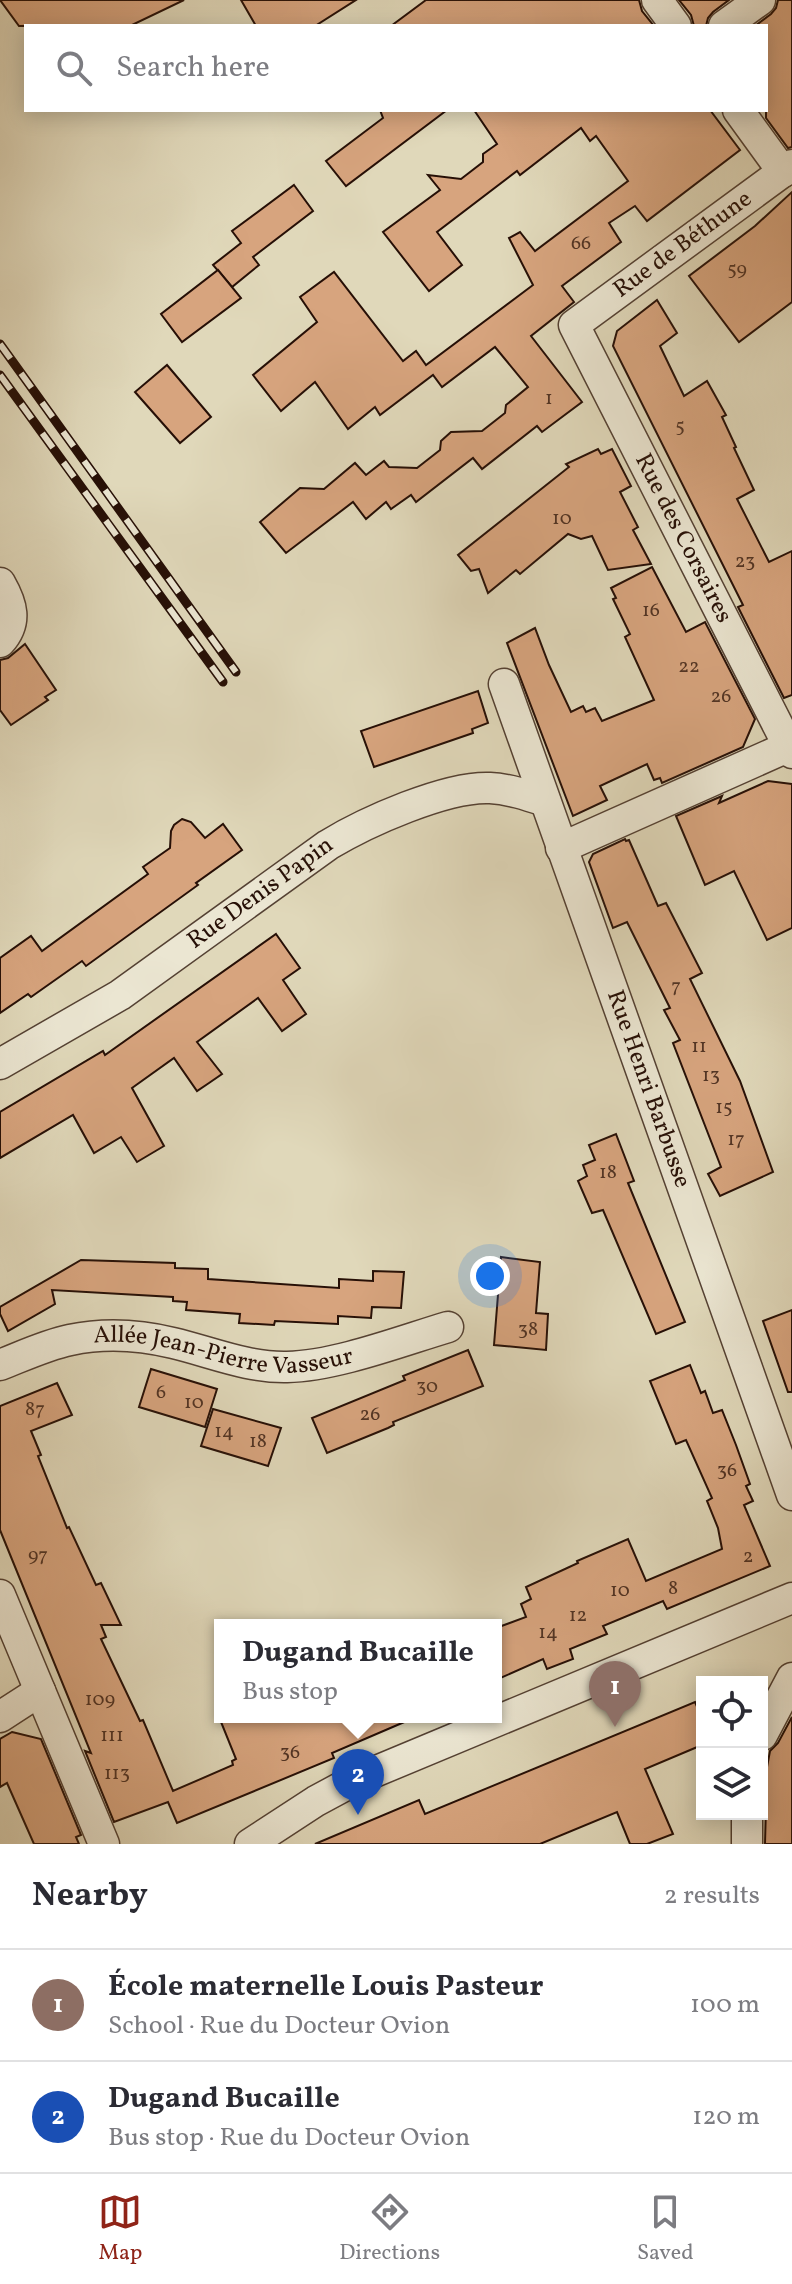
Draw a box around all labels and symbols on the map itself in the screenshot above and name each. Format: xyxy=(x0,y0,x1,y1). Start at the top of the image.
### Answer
street label: Rue de Béthune xyxy=(607,183,759,307)
house number: 66 xyxy=(571,230,591,258)
house number: 59 xyxy=(727,256,747,284)
house number: 1 xyxy=(545,385,553,413)
house number: 5 xyxy=(675,413,685,441)
street label: Rue des Corsaires xyxy=(625,448,740,629)
house number: 10 xyxy=(552,505,572,533)
house number: 23 xyxy=(735,548,755,576)
house number: 16 xyxy=(642,597,660,625)
house number: 22 xyxy=(678,653,700,681)
house number: 26 xyxy=(711,683,731,711)
street label: Rue Denis Papin xyxy=(181,829,341,958)
house number: 7 xyxy=(671,973,681,1001)
street label: Rue Henri Barbusse xyxy=(597,986,699,1193)
house number: 11 xyxy=(691,1033,707,1061)
house number: 13 xyxy=(702,1062,720,1090)
house number: 15 xyxy=(715,1094,733,1122)
house number: 17 xyxy=(727,1126,745,1154)
house number: 18 xyxy=(599,1159,617,1187)
your location xyxy=(470,1256,510,1296)
house number: 38 xyxy=(518,1316,538,1344)
street label: Allée Jean-Pierre Vasseur xyxy=(93,1319,357,1384)
house number: 30 xyxy=(416,1373,438,1401)
house number: 6 xyxy=(156,1379,166,1407)
house number: 10 xyxy=(184,1389,204,1417)
house number: 87 xyxy=(25,1396,45,1424)
house number: 26 xyxy=(360,1401,380,1429)
house number: 14 xyxy=(214,1418,234,1446)
house number: 18 xyxy=(249,1428,267,1456)
house number: 36 xyxy=(717,1457,737,1485)
house number: 97 xyxy=(28,1542,48,1570)
house number: 2 xyxy=(743,1543,753,1571)
house number: 8 xyxy=(668,1575,678,1603)
house number: 10 xyxy=(610,1577,630,1605)
house number: 12 xyxy=(569,1602,587,1630)
house number: 14 xyxy=(538,1619,558,1647)
pin: 1 xyxy=(589,1661,641,1727)
house number: 109 xyxy=(85,1686,115,1714)
house number: 111 xyxy=(100,1722,124,1750)
house number: 36 xyxy=(280,1739,300,1767)
pin: 2 xyxy=(332,1749,384,1815)
house number: 113 xyxy=(104,1760,130,1788)

